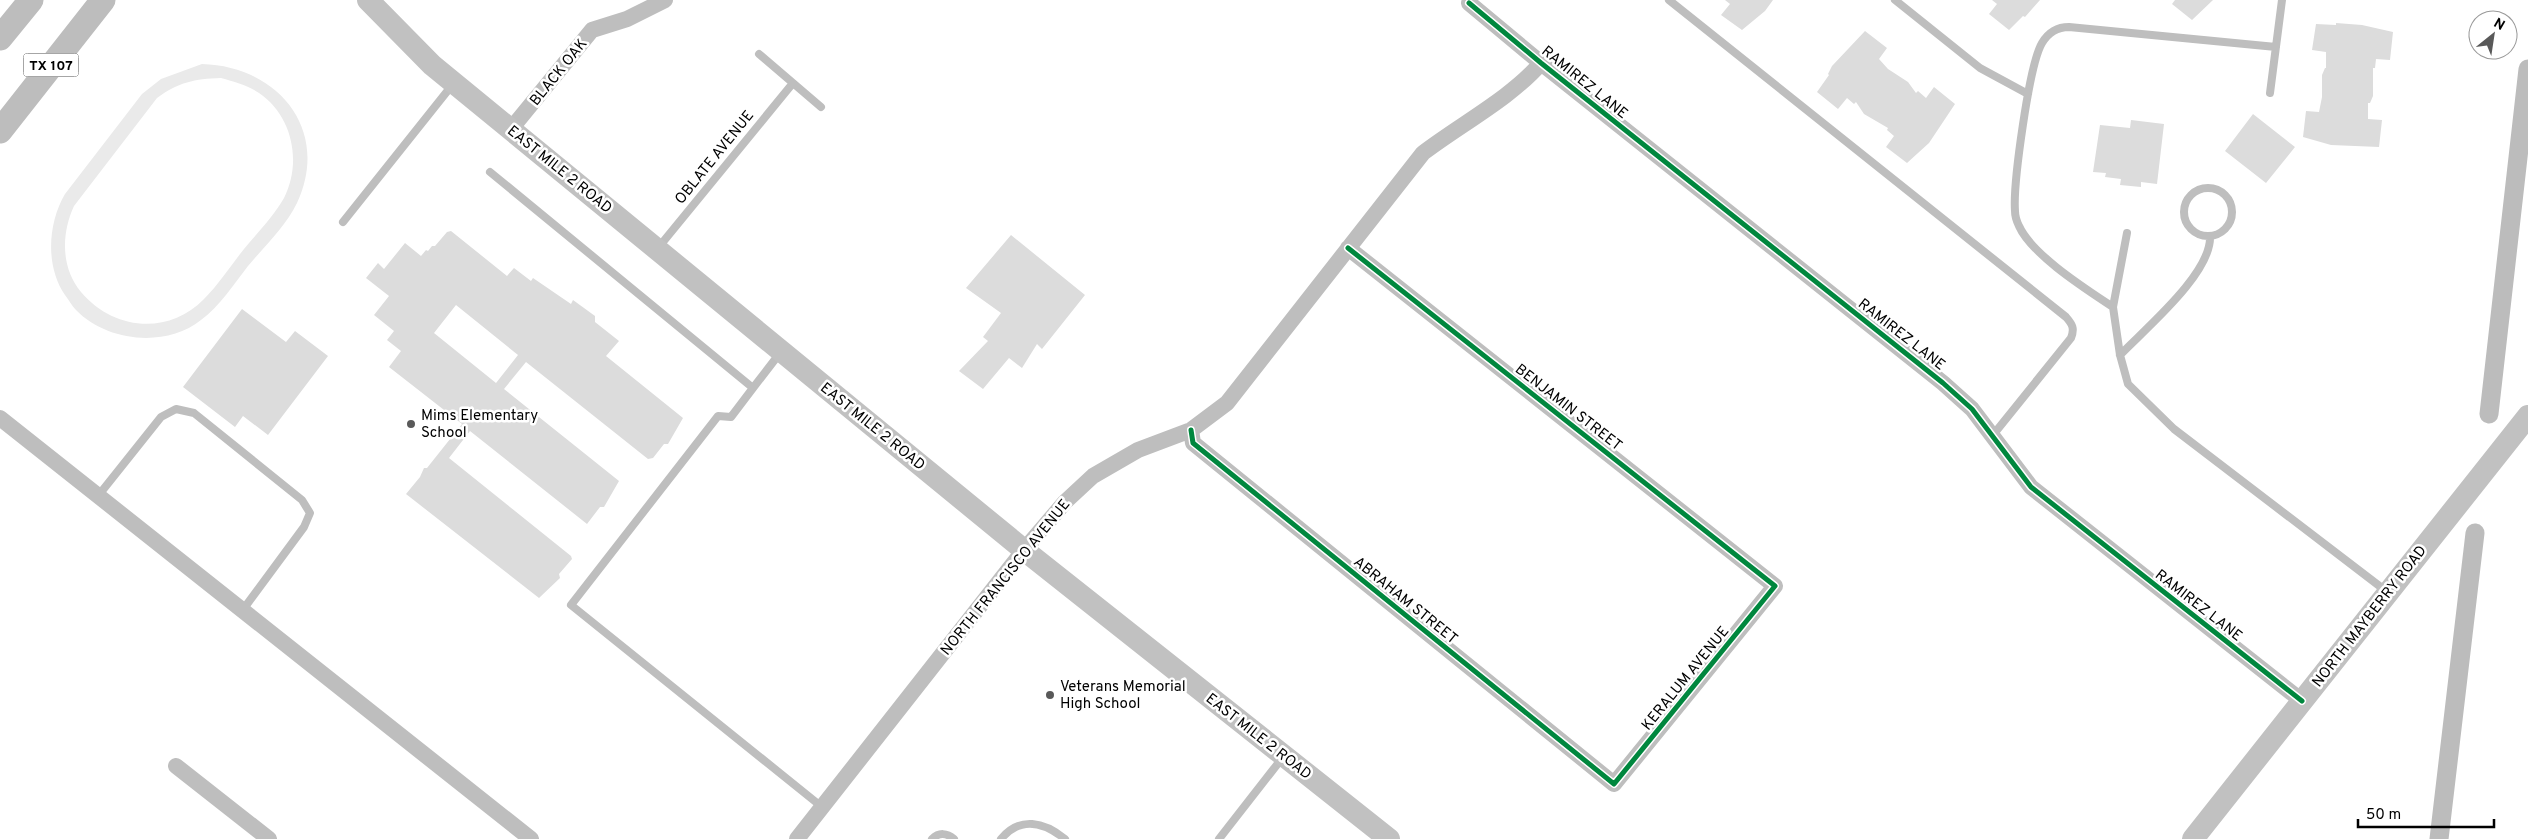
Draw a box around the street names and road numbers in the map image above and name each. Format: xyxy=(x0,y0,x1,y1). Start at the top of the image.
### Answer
street label: BLACK OAK xyxy=(526,35,592,110)
street label: RAMIREZ LANE xyxy=(1537,42,1631,124)
road number: TX 107 xyxy=(23,54,78,76)
street label: OBLATE AVENUE xyxy=(671,107,759,209)
street label: EAST MILE 2 ROAD xyxy=(503,122,615,218)
street label: RAMIREZ LANE xyxy=(1853,295,1949,375)
street label: BENJAMIN STREET xyxy=(1511,360,1626,456)
street label: EAST MILE 2 ROAD xyxy=(816,379,928,475)
street label: NORTH FRANCISCO AVENUE xyxy=(937,496,1075,660)
street label: NORTH MAYBERRY ROAD xyxy=(2309,542,2432,692)
street label: ABRAHAM STREET xyxy=(1349,553,1461,649)
street label: RAMIREZ LANE xyxy=(2150,566,2246,646)
street label: KERALUM AVENUE xyxy=(1638,623,1734,735)
street label: EAST MILE 2 ROAD xyxy=(1201,690,1315,785)

